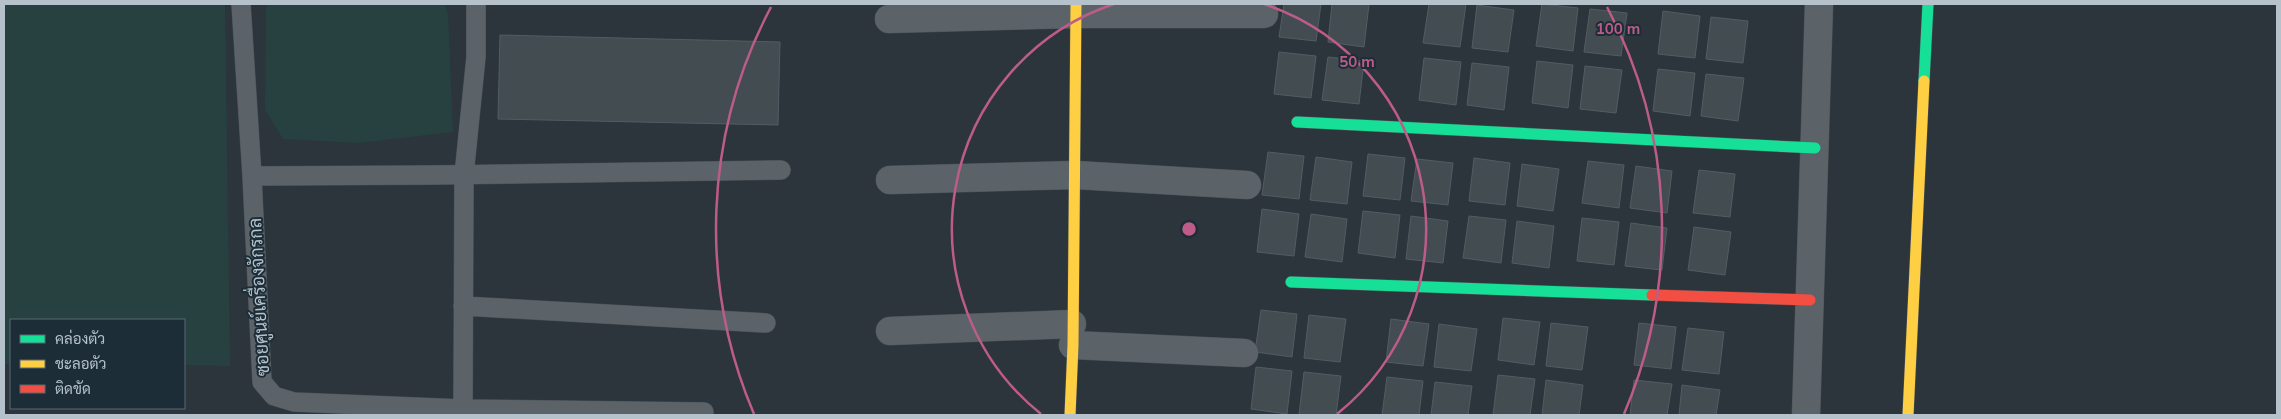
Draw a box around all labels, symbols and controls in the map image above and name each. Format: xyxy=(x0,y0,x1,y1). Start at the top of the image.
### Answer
text: 100 m xyxy=(1596,19,1640,38)
text: 50 m xyxy=(1339,52,1375,71)
street label: ซอยศูนย์เครื่องจักรกล xyxy=(239,217,276,377)
centre of rings xyxy=(1180,220,1198,238)
legend xyxy=(10,319,185,409)
text: คล่องตัว xyxy=(55,329,105,348)
text: ชะลอตัว xyxy=(55,354,106,373)
text: ติดขัด xyxy=(55,379,91,398)

